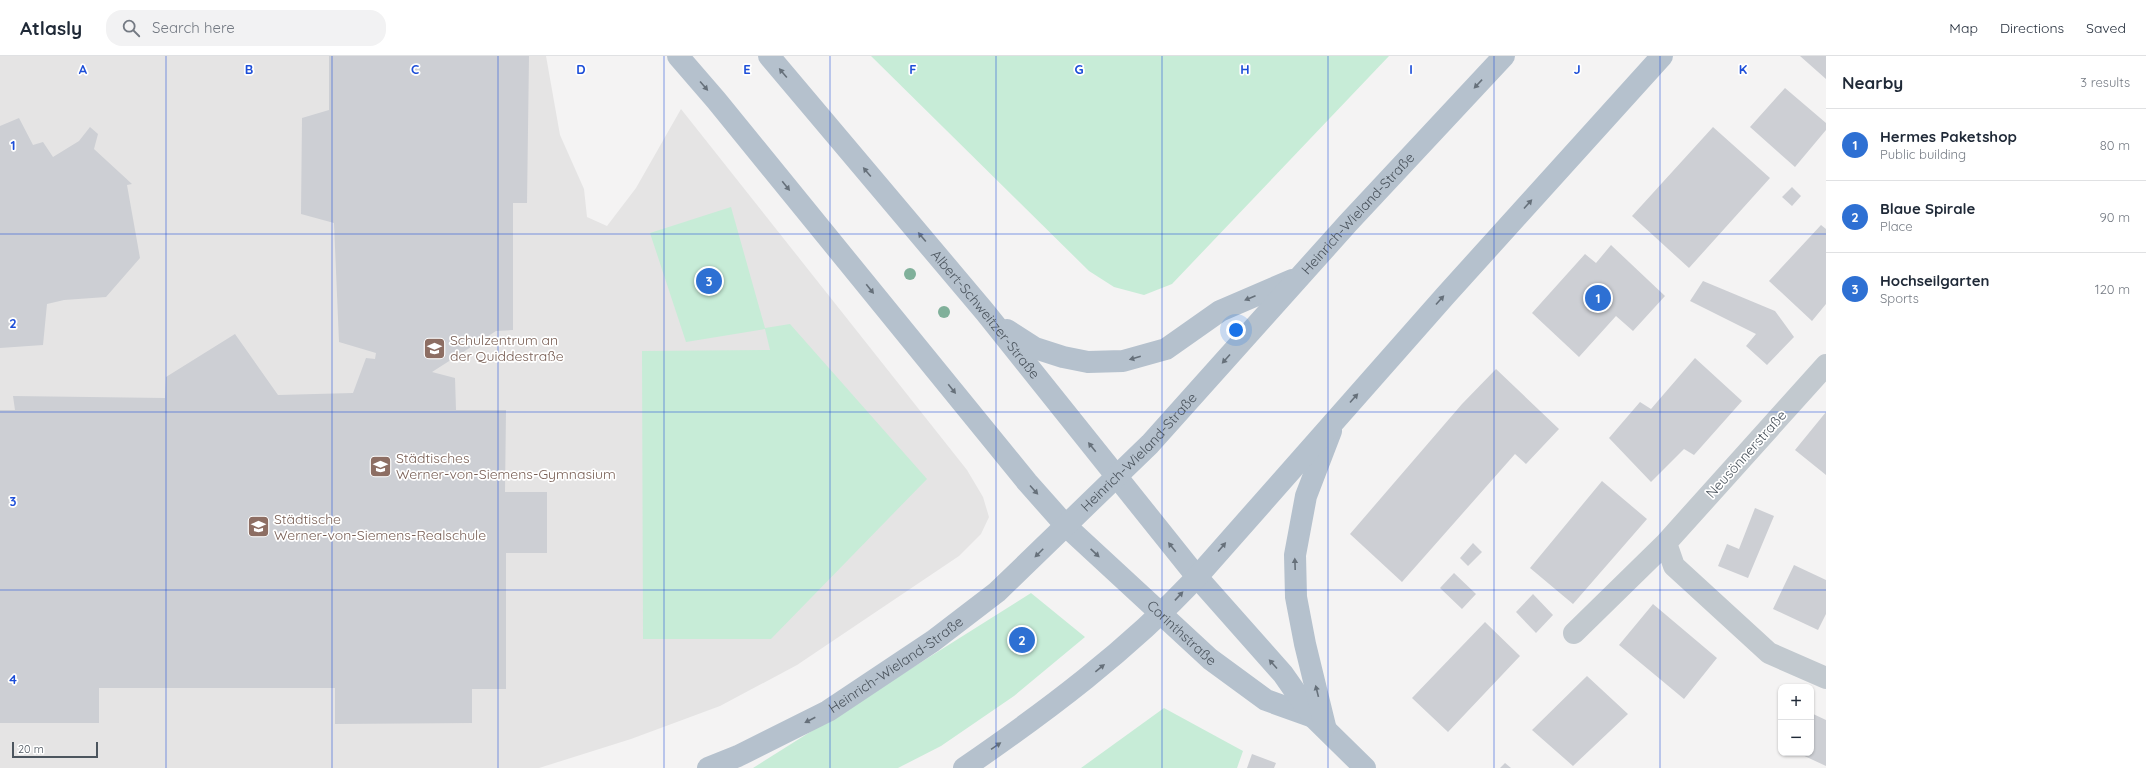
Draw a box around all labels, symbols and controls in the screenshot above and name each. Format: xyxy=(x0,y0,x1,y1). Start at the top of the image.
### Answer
search box xyxy=(106,10,386,46)
text: Atlasly xyxy=(20,16,82,40)
icon: search xyxy=(120,17,142,39)
text: Search here xyxy=(152,18,235,37)
text: Map xyxy=(1949,19,1978,37)
text: Directions xyxy=(2000,19,2064,37)
text: Saved xyxy=(2086,19,2126,37)
text: A xyxy=(79,61,88,77)
text: B xyxy=(245,61,253,77)
text: C xyxy=(411,61,419,77)
text: D xyxy=(576,61,586,77)
text: E xyxy=(743,61,751,77)
text: F xyxy=(909,61,917,77)
text: G xyxy=(1074,61,1084,77)
text: H xyxy=(1240,61,1250,77)
text: I xyxy=(1409,61,1413,77)
text: J xyxy=(1573,61,1581,77)
text: K xyxy=(1739,61,1748,77)
one-way arrow xyxy=(779,68,788,78)
text: Nearby xyxy=(1842,72,1903,93)
text: 3 results xyxy=(2080,74,2130,90)
one-way arrow xyxy=(1473,79,1482,89)
one-way arrow xyxy=(699,80,708,91)
text: Hermes Paketshop xyxy=(1880,127,2017,146)
text: 1 xyxy=(10,137,16,153)
text: 1 xyxy=(1852,137,1858,153)
text: 80 m xyxy=(2100,137,2130,153)
text: Public building xyxy=(1880,146,1966,162)
street label: Heinrich-Wieland-Straße xyxy=(1297,149,1418,278)
one-way arrow xyxy=(863,167,872,177)
one-way arrow xyxy=(782,180,791,191)
one-way arrow xyxy=(1523,199,1532,209)
text: Blaue Spirale xyxy=(1880,199,1975,218)
text: 2 xyxy=(1851,209,1859,225)
text: 90 m xyxy=(2100,209,2130,225)
text: Place xyxy=(1880,218,1913,234)
one-way arrow xyxy=(918,232,927,241)
street label: Albert-Schweitzer-Straße xyxy=(927,246,1044,382)
pin: 3 xyxy=(696,266,722,296)
text: Hochseilgarten xyxy=(1880,271,1990,290)
text: 3 xyxy=(1852,281,1858,297)
text: 120 m xyxy=(2095,281,2130,297)
one-way arrow xyxy=(866,283,875,294)
pin: 1 xyxy=(1585,283,1611,313)
text: Sports xyxy=(1880,290,1919,306)
one-way arrow xyxy=(1244,295,1255,301)
one-way arrow xyxy=(1436,295,1445,306)
text: 2 xyxy=(9,315,17,331)
your location xyxy=(1226,320,1246,340)
place label: Schulzentrum an der Quiddestraße xyxy=(450,331,564,365)
school or university icon: Schulzentrum an der Quiddestraße xyxy=(422,335,448,361)
one-way arrow xyxy=(1221,354,1231,364)
one-way arrow xyxy=(1129,355,1141,361)
one-way arrow xyxy=(948,384,957,395)
street label: Heinrich-Wieland-Straße xyxy=(1077,389,1201,515)
one-way arrow xyxy=(1349,393,1358,402)
street label: Neusönnerstraße xyxy=(1702,406,1790,502)
one-way arrow xyxy=(1087,441,1096,452)
place label: Städtisches Werner-von-Siemens-Gymnasium xyxy=(396,449,616,483)
school or university icon: Städtisches Werner-von-Siemens-Gymnasium xyxy=(368,453,394,479)
one-way arrow xyxy=(1030,485,1039,495)
text: 3 xyxy=(10,493,17,509)
place label: Städtische Werner-von-Siemens-Realschule xyxy=(274,510,486,544)
school or university icon: Städtische Werner-von-Siemens-Realschule xyxy=(245,514,271,540)
one-way arrow xyxy=(1168,542,1177,552)
one-way arrow xyxy=(1217,542,1226,553)
one-way arrow xyxy=(1034,548,1044,558)
one-way arrow xyxy=(1090,548,1100,557)
one-way arrow xyxy=(1292,557,1298,570)
one-way arrow xyxy=(1174,591,1184,601)
street label: Corinthstraße xyxy=(1143,596,1220,670)
street label: Heinrich-Wieland-Straße xyxy=(825,612,967,717)
pin: 2 xyxy=(1009,625,1035,655)
one-way arrow xyxy=(1269,659,1278,668)
one-way arrow xyxy=(1095,663,1106,672)
text: 4 xyxy=(9,671,17,687)
map controls xyxy=(1778,684,1814,756)
button: + xyxy=(1778,684,1814,720)
one-way arrow xyxy=(1313,685,1319,698)
one-way arrow xyxy=(804,717,815,723)
button: − xyxy=(1778,720,1814,756)
scale bar xyxy=(12,740,98,759)
text: 20 m xyxy=(18,742,44,756)
one-way arrow xyxy=(991,742,1001,750)

